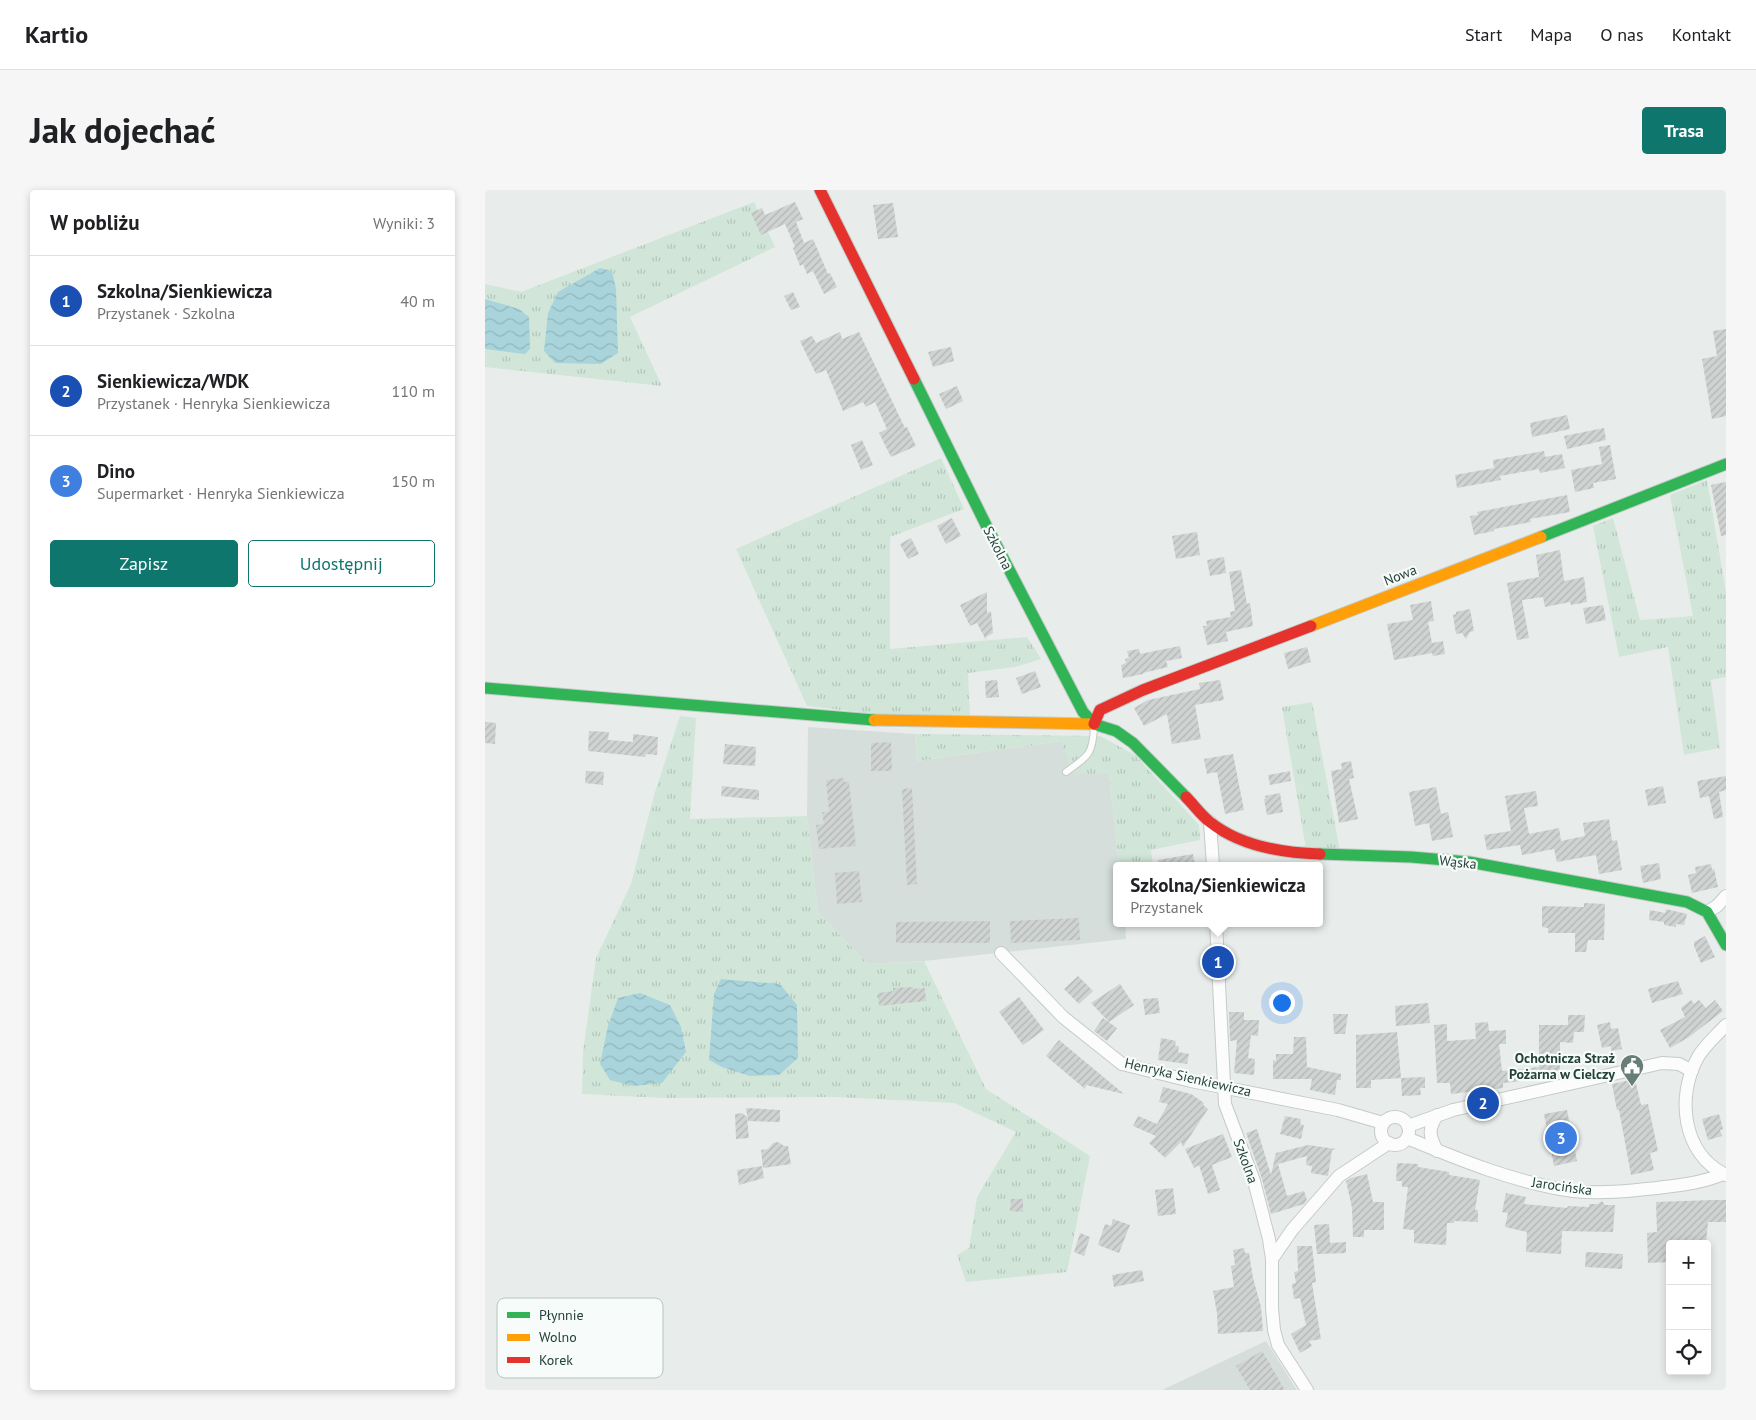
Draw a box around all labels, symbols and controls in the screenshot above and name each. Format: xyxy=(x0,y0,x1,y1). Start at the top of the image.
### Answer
text: Kartio xyxy=(25,19,88,50)
text: Start xyxy=(1465,23,1502,46)
text: Mapa xyxy=(1530,23,1572,46)
text: O nas xyxy=(1600,23,1644,46)
text: Kontakt xyxy=(1672,23,1731,46)
text: Jak dojechać xyxy=(30,107,215,153)
button: Trasa xyxy=(1642,107,1726,154)
text: W pobliżu xyxy=(50,209,139,236)
text: Wyniki: 3 xyxy=(373,213,435,233)
text: Szkolna/Sienkiewicza xyxy=(97,279,272,303)
text: 1 xyxy=(61,291,71,311)
text: 40 m xyxy=(400,291,435,311)
text: Przystanek · Szkolna xyxy=(97,303,235,323)
text: Sienkiewicza/WDK xyxy=(97,369,249,393)
text: 2 xyxy=(61,381,71,401)
text: 110 m xyxy=(392,381,435,401)
text: Przystanek · Henryka Sienkiewicza xyxy=(97,393,330,413)
text: Dino xyxy=(97,459,135,483)
text: 3 xyxy=(61,471,71,491)
text: 150 m xyxy=(392,471,435,491)
text: Supermarket · Henryka Sienkiewicza xyxy=(97,483,345,503)
street label: Szkolna xyxy=(979,523,1017,573)
button: Zapisz xyxy=(50,540,238,587)
button: Udostępnij xyxy=(248,540,435,587)
street label: Nowa xyxy=(1381,560,1419,589)
street label: Wąska xyxy=(1438,851,1478,873)
popup xyxy=(1113,862,1323,927)
text: Szkolna/Sienkiewicza xyxy=(1130,873,1306,897)
text: Przystanek xyxy=(1130,897,1203,917)
pin: 1 xyxy=(1202,943,1234,981)
your location xyxy=(1269,990,1295,1016)
place label: Ochotnicza Straż Pożarna w Cielczy xyxy=(1509,1049,1615,1083)
public building icon: Ochotnicza Straż Pożarna w Cielczy xyxy=(1619,1053,1645,1087)
street label: Henryka Sienkiewicza xyxy=(1123,1054,1253,1100)
pin: 2 xyxy=(1467,1084,1499,1122)
pin: 3 xyxy=(1545,1119,1577,1157)
street label: Szkolna xyxy=(1230,1136,1262,1186)
street label: Jarocińska xyxy=(1530,1173,1593,1199)
map controls xyxy=(1666,1240,1711,1375)
button: + xyxy=(1666,1240,1711,1285)
button: − xyxy=(1666,1285,1711,1330)
legend xyxy=(497,1298,663,1378)
text: Płynnie xyxy=(539,1306,584,1324)
text: Wolno xyxy=(539,1328,577,1346)
button: locate xyxy=(1666,1330,1711,1375)
text: Korek xyxy=(539,1351,573,1369)

